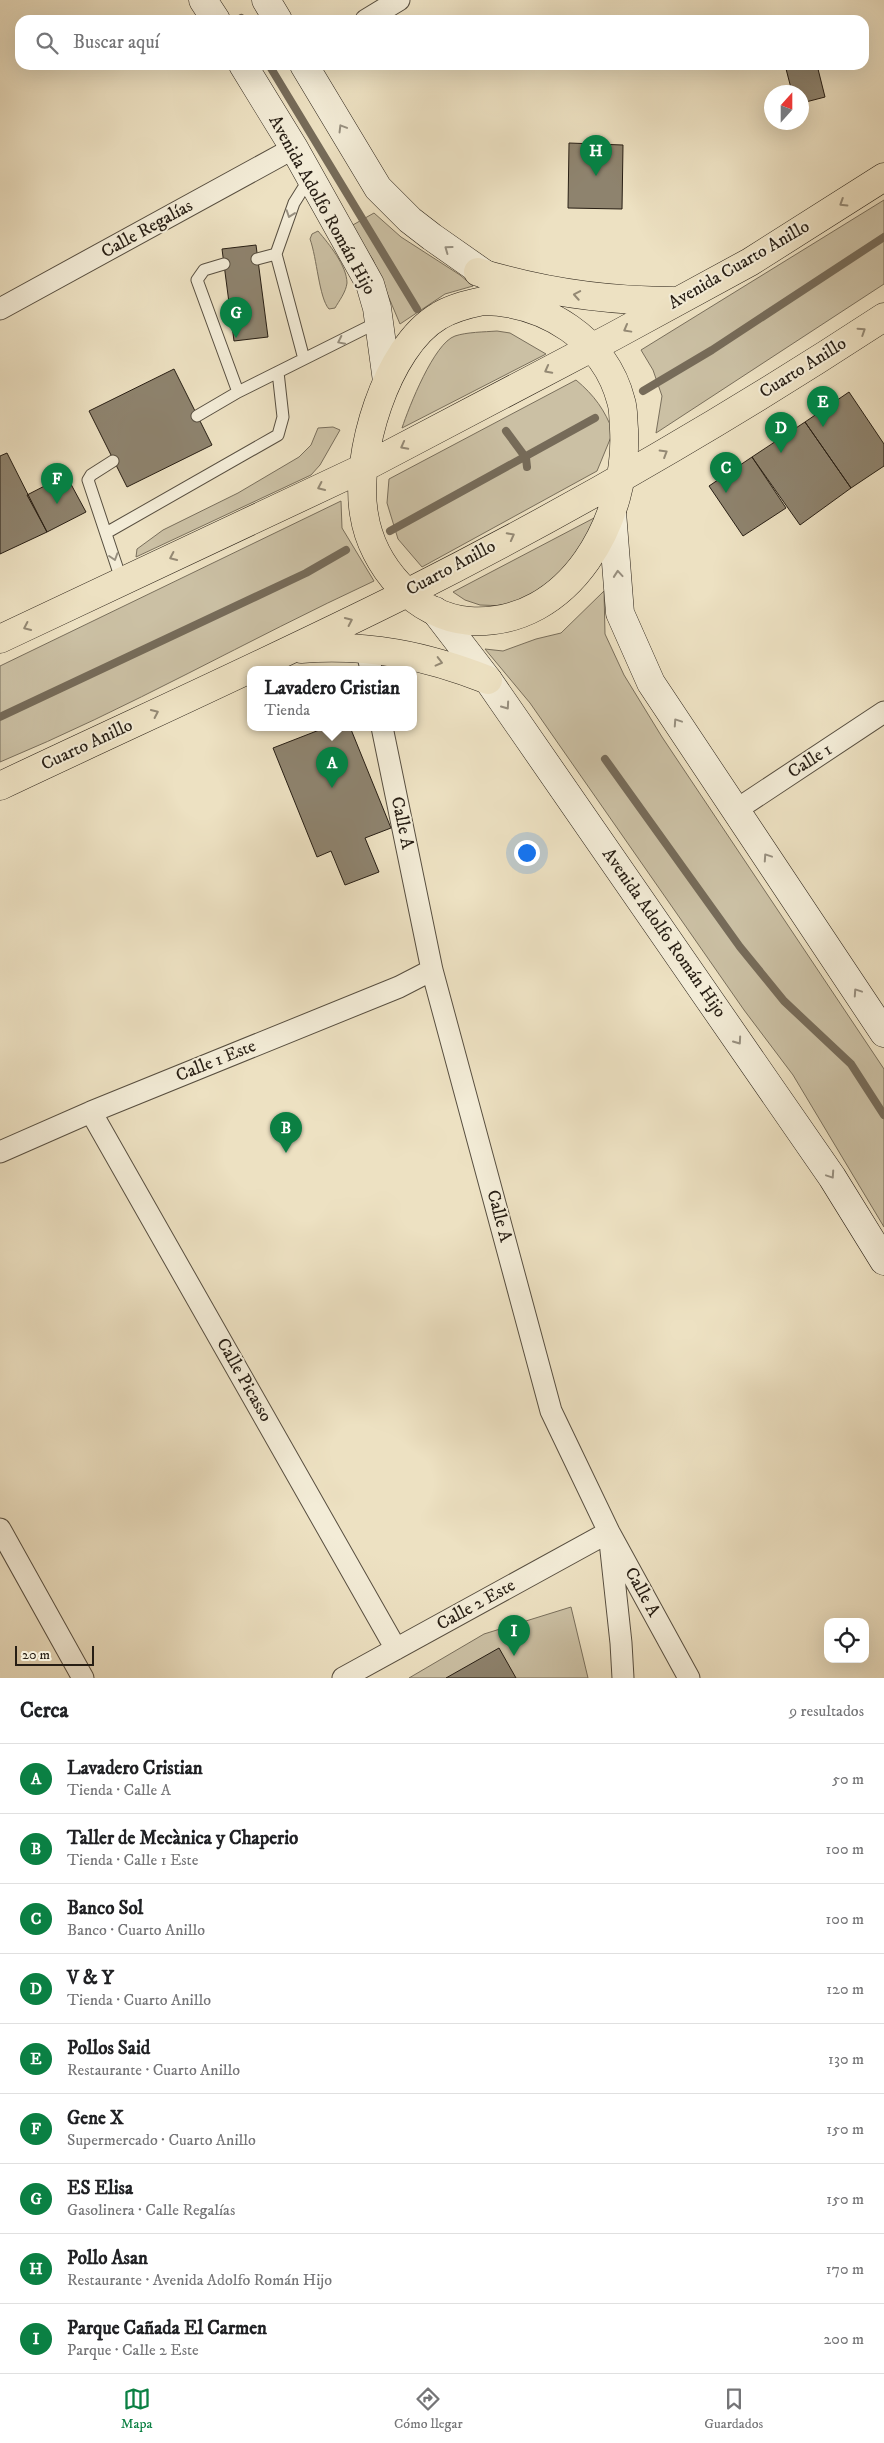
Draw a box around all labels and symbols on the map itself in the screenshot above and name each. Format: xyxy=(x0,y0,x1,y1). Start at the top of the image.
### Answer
north arrow xyxy=(764,85,809,130)
street label: Avenida Adolfo Román Hijo xyxy=(263,111,381,299)
one-way arrow xyxy=(339,125,349,134)
pin: H xyxy=(580,135,612,176)
street label: Calle Regalías xyxy=(97,195,197,263)
one-way arrow xyxy=(839,196,848,206)
one-way arrow xyxy=(286,209,296,218)
street label: Avenida Cuarto Anillo xyxy=(664,216,814,314)
one-way arrow xyxy=(445,247,454,255)
one-way arrow xyxy=(572,290,581,300)
pin: G xyxy=(220,297,252,338)
one-way arrow xyxy=(624,323,633,333)
one-way arrow xyxy=(857,328,866,338)
street label: Cuarto Anillo xyxy=(755,332,851,403)
one-way arrow xyxy=(337,335,346,345)
one-way arrow xyxy=(544,364,553,374)
pin: E xyxy=(807,386,839,427)
pin: D xyxy=(765,412,797,453)
one-way arrow xyxy=(401,440,410,450)
one-way arrow xyxy=(659,450,668,460)
pin: C xyxy=(710,452,742,493)
pin: F xyxy=(41,463,73,504)
one-way arrow xyxy=(317,481,326,491)
one-way arrow xyxy=(506,532,515,542)
street label: Cuarto Anillo xyxy=(402,535,500,601)
one-way arrow xyxy=(170,550,179,560)
one-way arrow xyxy=(108,552,118,561)
one-way arrow xyxy=(612,569,623,577)
one-way arrow xyxy=(344,616,353,627)
one-way arrow xyxy=(23,620,32,631)
one-way arrow xyxy=(434,656,443,667)
one-way arrow xyxy=(500,700,509,710)
one-way arrow xyxy=(150,709,159,719)
street label: Cuarto Anillo xyxy=(38,714,136,776)
one-way arrow xyxy=(673,718,683,727)
street label: Calle 1 xyxy=(784,739,836,783)
pin: A xyxy=(316,747,348,788)
street label: Calle A xyxy=(386,795,418,852)
your location xyxy=(514,840,540,866)
street label: Avenida Adolfo Román Hijo xyxy=(597,844,731,1022)
one-way arrow xyxy=(764,853,773,863)
one-way arrow xyxy=(854,988,863,998)
street label: Calle 1 Este xyxy=(173,1035,259,1087)
one-way arrow xyxy=(732,1035,741,1045)
pin: B xyxy=(270,1112,302,1153)
one-way arrow xyxy=(825,1169,834,1178)
street label: Calle A xyxy=(481,1187,517,1245)
street label: Calle Picasso xyxy=(211,1334,277,1426)
street label: Calle A xyxy=(619,1563,665,1621)
street label: Calle 2 Este xyxy=(433,1574,519,1636)
pin: I xyxy=(498,1615,530,1656)
scale bar xyxy=(15,1643,94,1666)

